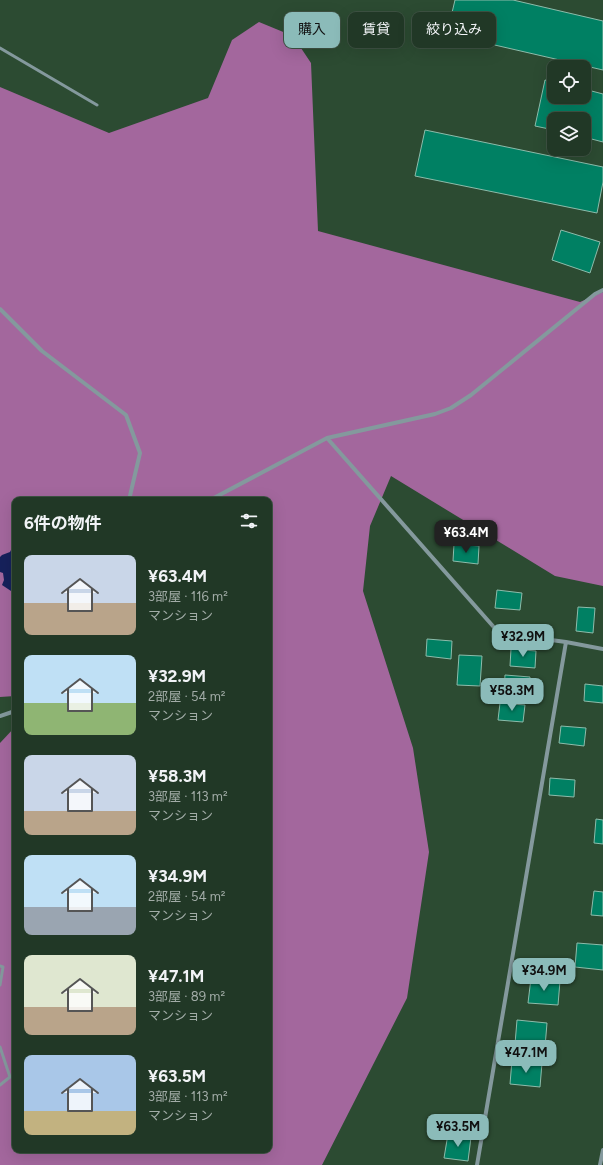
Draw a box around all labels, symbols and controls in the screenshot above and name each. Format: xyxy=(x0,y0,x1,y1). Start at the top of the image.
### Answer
chip: 購入 xyxy=(284,12,340,48)
chip: 賃貸 xyxy=(348,12,404,48)
chip: 絞り込み xyxy=(412,12,496,48)
map controls xyxy=(547,60,591,156)
button: locate xyxy=(547,60,591,104)
button: layers xyxy=(547,112,591,156)
icon: filters xyxy=(238,510,260,532)
text: 6件の物件 xyxy=(24,513,102,533)
pin: ¥63.4M xyxy=(433,520,499,554)
text: ¥63.4M xyxy=(443,525,489,540)
text: ¥63.4M xyxy=(148,566,207,586)
icon: home xyxy=(56,571,104,619)
text: 3部屋 · 116 m² xyxy=(148,589,228,604)
text: マンション xyxy=(148,608,213,623)
pin: ¥32.9M xyxy=(490,624,556,658)
text: ¥32.9M xyxy=(501,629,545,644)
text: ¥32.9M xyxy=(148,666,206,686)
icon: home xyxy=(56,671,104,719)
pin: ¥58.3M xyxy=(479,678,545,712)
text: ¥58.3M xyxy=(490,683,534,698)
text: 2部屋 · 54 m² xyxy=(148,689,226,704)
text: マンション xyxy=(148,708,213,723)
text: ¥58.3M xyxy=(148,766,207,786)
icon: home xyxy=(56,771,104,819)
text: 3部屋 · 113 m² xyxy=(148,789,228,804)
text: マンション xyxy=(148,808,213,823)
text: ¥34.9M xyxy=(148,866,207,886)
icon: home xyxy=(56,871,104,919)
text: 2部屋 · 54 m² xyxy=(148,889,226,904)
text: マンション xyxy=(148,908,213,923)
pin: ¥34.9M xyxy=(511,958,577,992)
text: ¥34.9M xyxy=(521,963,567,978)
text: ¥47.1M xyxy=(148,966,204,986)
icon: home xyxy=(56,971,104,1019)
text: 3部屋 · 89 m² xyxy=(148,989,225,1004)
text: マンション xyxy=(148,1008,213,1023)
pin: ¥47.1M xyxy=(493,1040,559,1074)
text: ¥47.1M xyxy=(504,1045,548,1060)
text: ¥63.5M xyxy=(148,1066,206,1086)
icon: home xyxy=(56,1071,104,1119)
text: 3部屋 · 113 m² xyxy=(148,1089,228,1104)
text: マンション xyxy=(148,1108,213,1123)
pin: ¥63.5M xyxy=(425,1114,491,1148)
text: ¥63.5M xyxy=(436,1119,480,1134)

